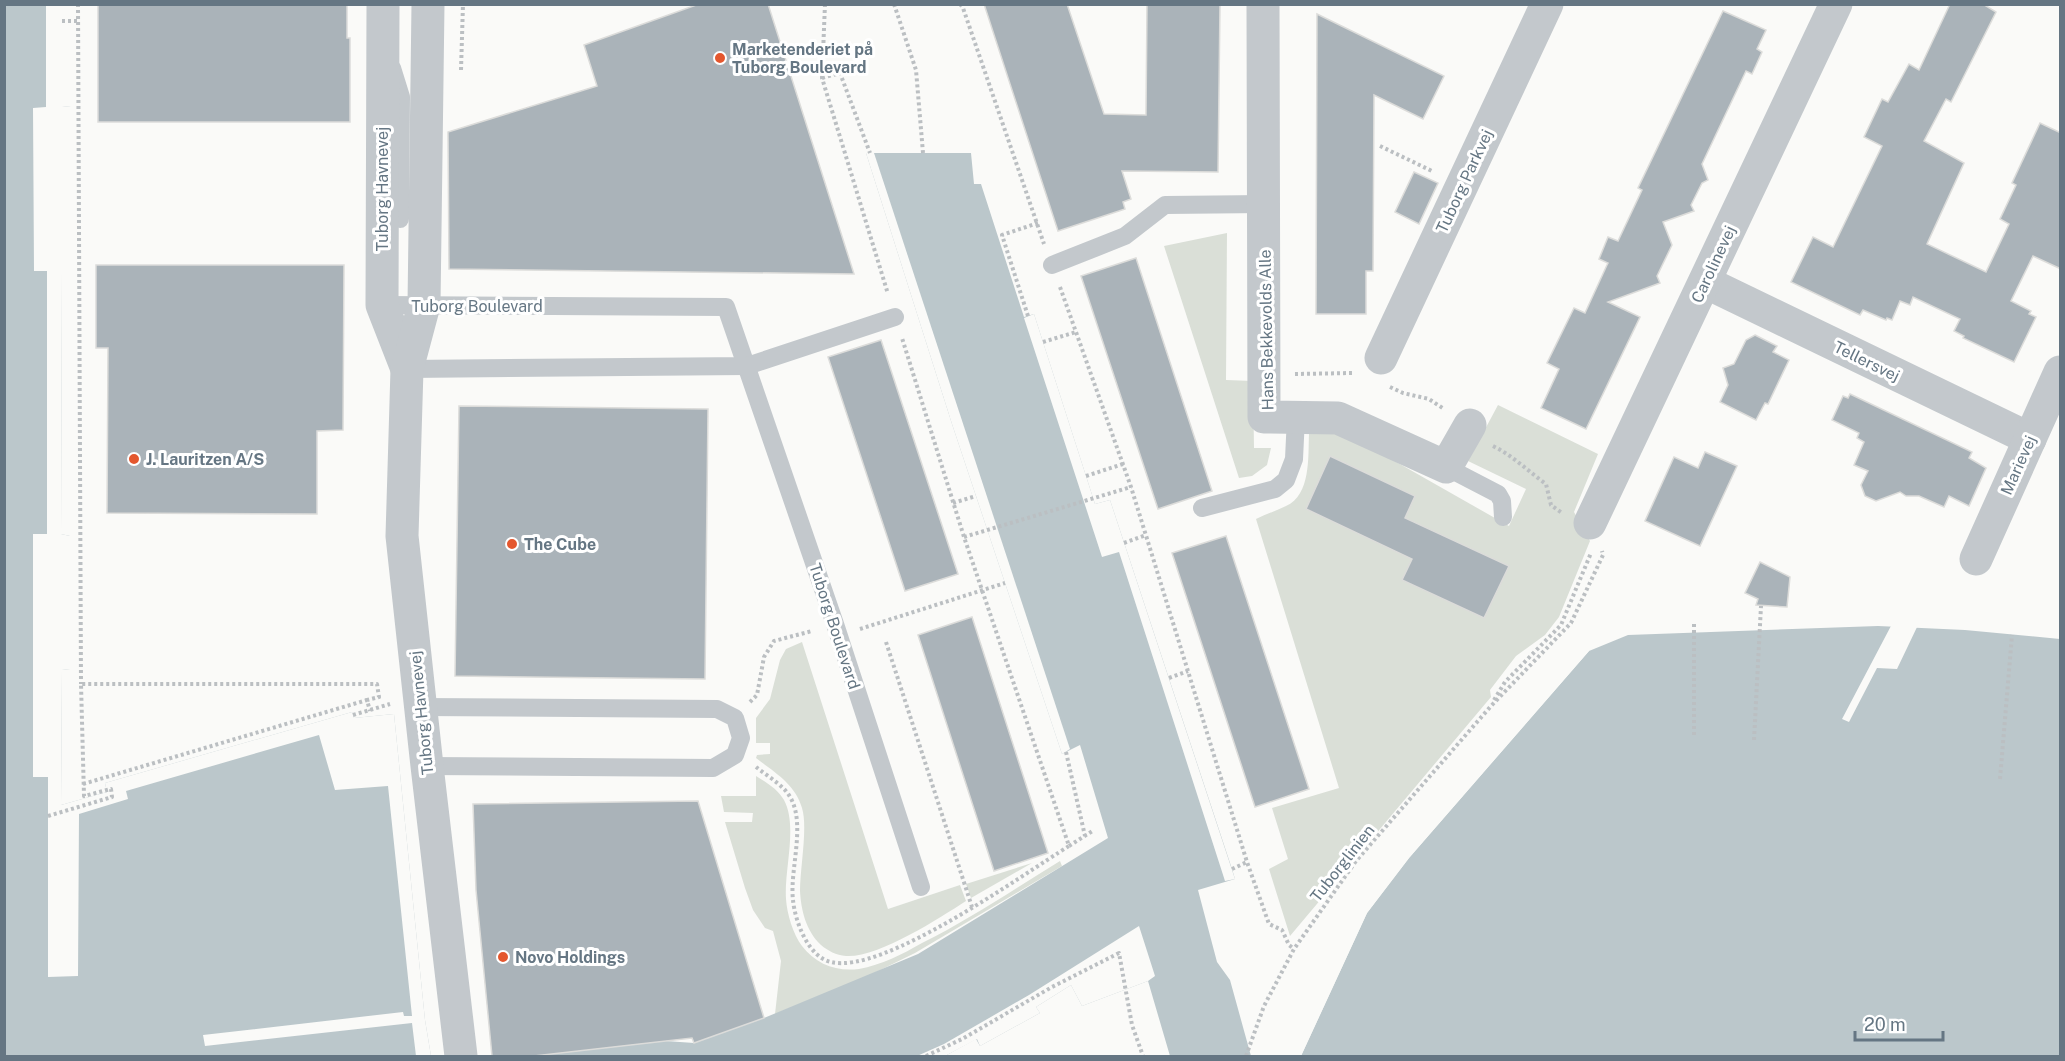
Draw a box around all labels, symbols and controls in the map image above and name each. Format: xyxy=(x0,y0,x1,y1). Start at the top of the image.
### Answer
place label: Marketenderiet på Tuborg Boulevard xyxy=(732,40,873,77)
marker: Marketenderiet på Tuborg Boulevard xyxy=(713,51,727,65)
street label: Tuborg Parkvej xyxy=(1432,126,1497,236)
street label: Tuborg Havnevej xyxy=(373,127,392,251)
street label: Carolinevej xyxy=(1687,223,1740,306)
street label: Hans Bekkevolds Alle xyxy=(1256,249,1277,411)
street label: Tuborg Boulevard xyxy=(411,297,543,316)
street label: Tellersvej xyxy=(1831,337,1903,386)
street label: Marievej xyxy=(1997,432,2040,498)
place label: J. Lauritzen A/S xyxy=(146,450,264,469)
marker: J. Lauritzen A/S xyxy=(127,452,141,466)
place label: The Cube xyxy=(524,535,596,554)
marker: The Cube xyxy=(505,537,519,551)
street label: Tuborg Boulevard xyxy=(805,561,864,692)
street label: Tuborg Havnevej xyxy=(406,650,437,776)
street label: Tuborglinien xyxy=(1306,821,1378,906)
place label: Novo Holdings xyxy=(515,948,625,967)
marker: Novo Holdings xyxy=(496,950,510,964)
scale bar xyxy=(1855,1004,1944,1042)
text: 20 m xyxy=(1864,1014,1906,1035)

